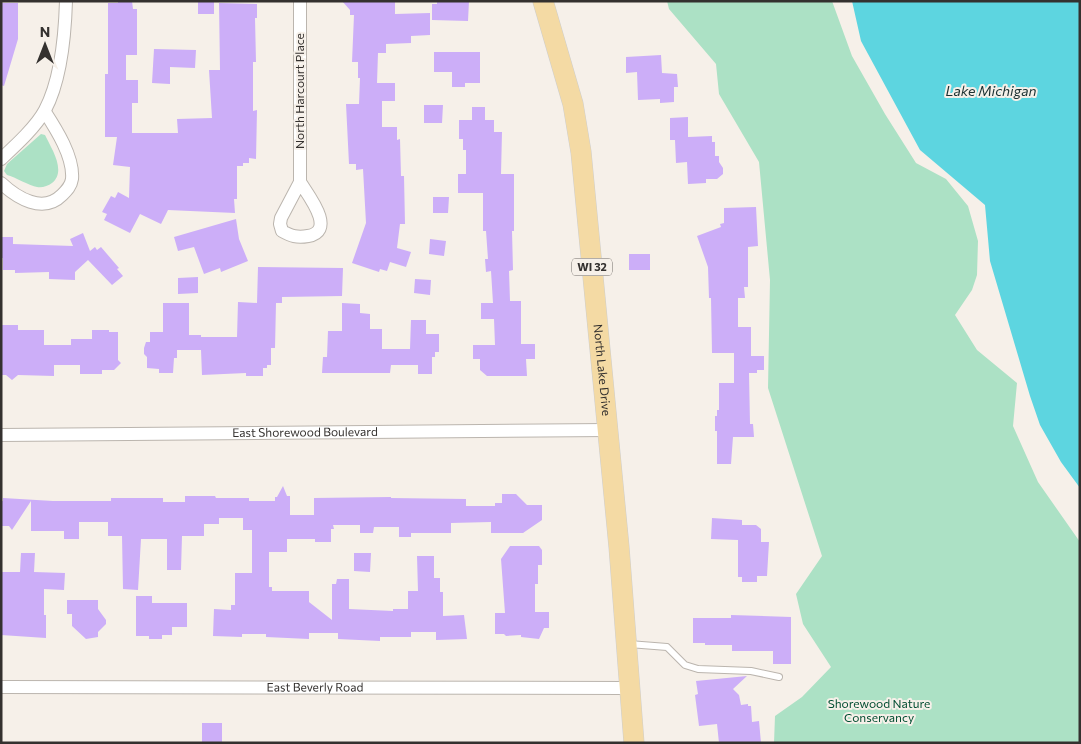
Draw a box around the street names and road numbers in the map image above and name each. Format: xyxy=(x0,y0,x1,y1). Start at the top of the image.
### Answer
street label: North Harcourt Place xyxy=(292,33,306,149)
road number: WI 32 xyxy=(572,258,612,276)
street label: North Lake Drive xyxy=(592,323,614,417)
street label: East Shorewood Boulevard xyxy=(232,424,378,439)
street label: East Beverly Road xyxy=(267,679,363,694)

